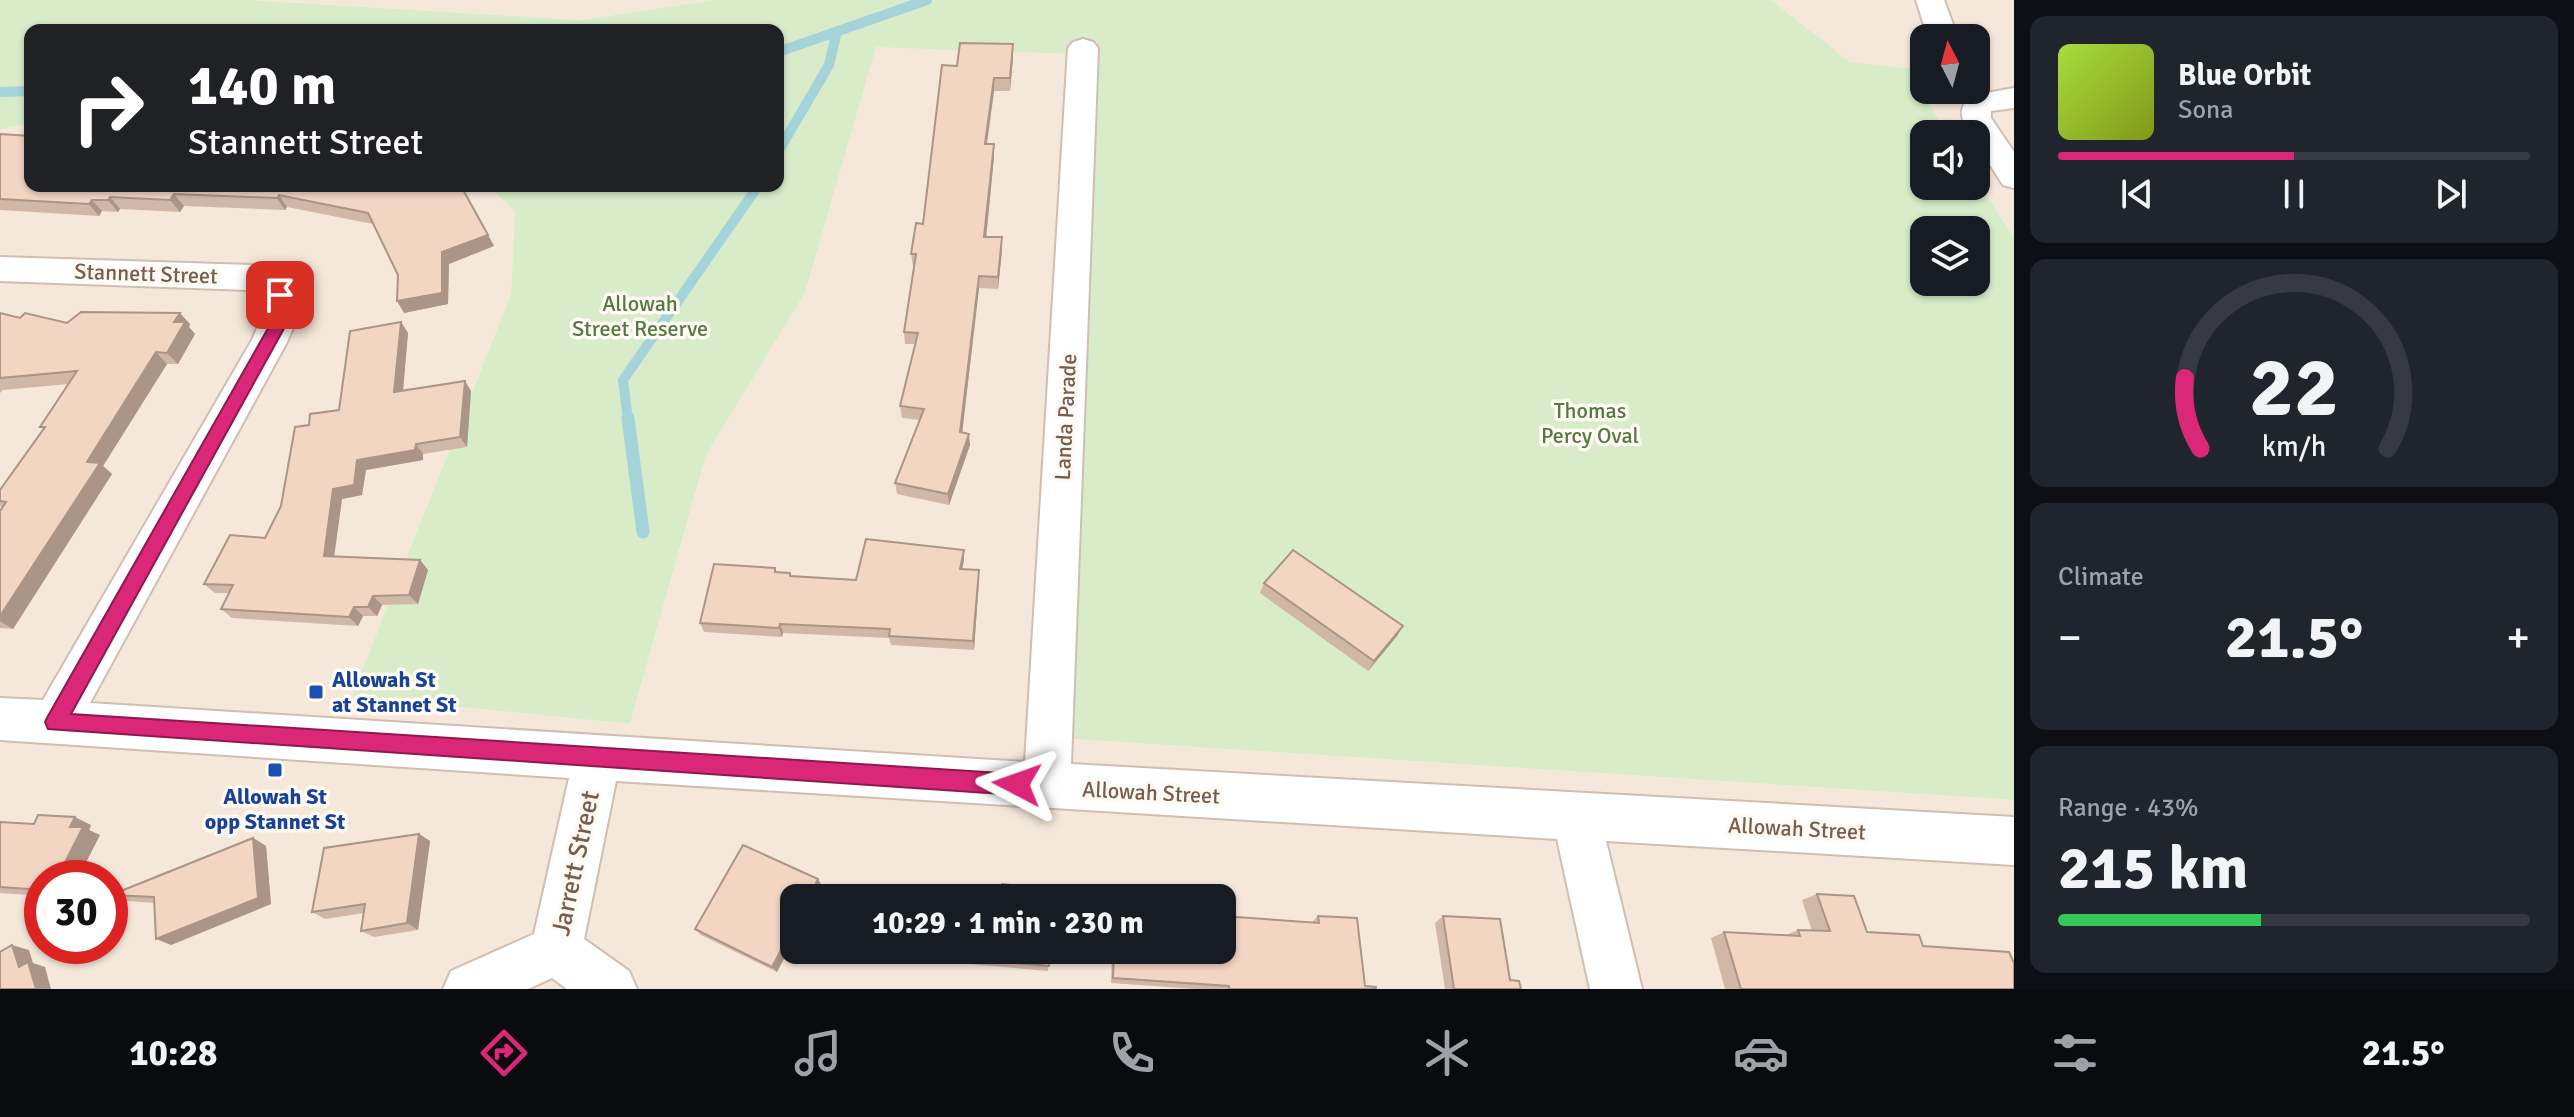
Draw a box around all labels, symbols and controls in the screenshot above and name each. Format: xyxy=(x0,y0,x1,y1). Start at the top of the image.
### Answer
north arrow xyxy=(1910,24,1990,104)
map controls xyxy=(1910,24,1990,296)
text: 140 m xyxy=(188,51,336,120)
icon: right xyxy=(56,56,160,160)
text: Blue Orbit xyxy=(2178,57,2311,94)
text: Sona xyxy=(2178,94,2233,126)
text: Stannett Street xyxy=(188,120,423,165)
button: sound xyxy=(1910,120,1990,200)
icon: previous xyxy=(2115,172,2159,216)
icon: pause xyxy=(2272,172,2316,216)
icon: next xyxy=(2429,172,2473,216)
button: layers xyxy=(1910,216,1990,296)
street label: Stannett Street xyxy=(74,258,219,290)
pin xyxy=(246,261,314,329)
icon: arrive xyxy=(258,273,302,317)
park label: Allowah Street Reserve xyxy=(572,290,708,342)
text: 22 xyxy=(2249,336,2339,438)
street label: Landa Parade xyxy=(1049,353,1082,481)
park label: Thomas Percy Oval xyxy=(1541,397,1639,449)
text: km/h xyxy=(2262,429,2326,464)
text: Climate xyxy=(2058,561,2144,593)
text: 21.5° xyxy=(2225,601,2363,675)
text: − xyxy=(2058,611,2082,665)
text: + xyxy=(2506,611,2530,665)
place label: Allowah St at Stannet St xyxy=(332,666,457,718)
marker: Allowah St at Stannet St xyxy=(307,683,325,701)
position arrow xyxy=(975,742,1059,826)
marker: Allowah St opp Stannet St xyxy=(266,761,284,779)
street label: Allowah Street xyxy=(1081,775,1221,810)
place label: Allowah St opp Stannet St xyxy=(205,783,345,835)
street label: Jarrett Street xyxy=(545,788,607,939)
text: Range · 43% xyxy=(2058,792,2199,824)
street label: Allowah Street xyxy=(1727,811,1867,846)
text: 215 km xyxy=(2058,832,2248,906)
speed limit sign: 30 xyxy=(24,860,128,964)
text: 10:29 · 1 min · 230 m xyxy=(872,905,1144,942)
icon: directions xyxy=(476,1025,532,1081)
icon: music xyxy=(790,1025,846,1081)
icon: phone xyxy=(1104,1025,1160,1081)
icon: climate xyxy=(1419,1025,1475,1081)
icon: car xyxy=(1733,1025,1789,1081)
icon: filters xyxy=(2047,1025,2103,1081)
text: 10:28 xyxy=(129,1031,218,1076)
text: 21.5° xyxy=(2362,1031,2445,1076)

